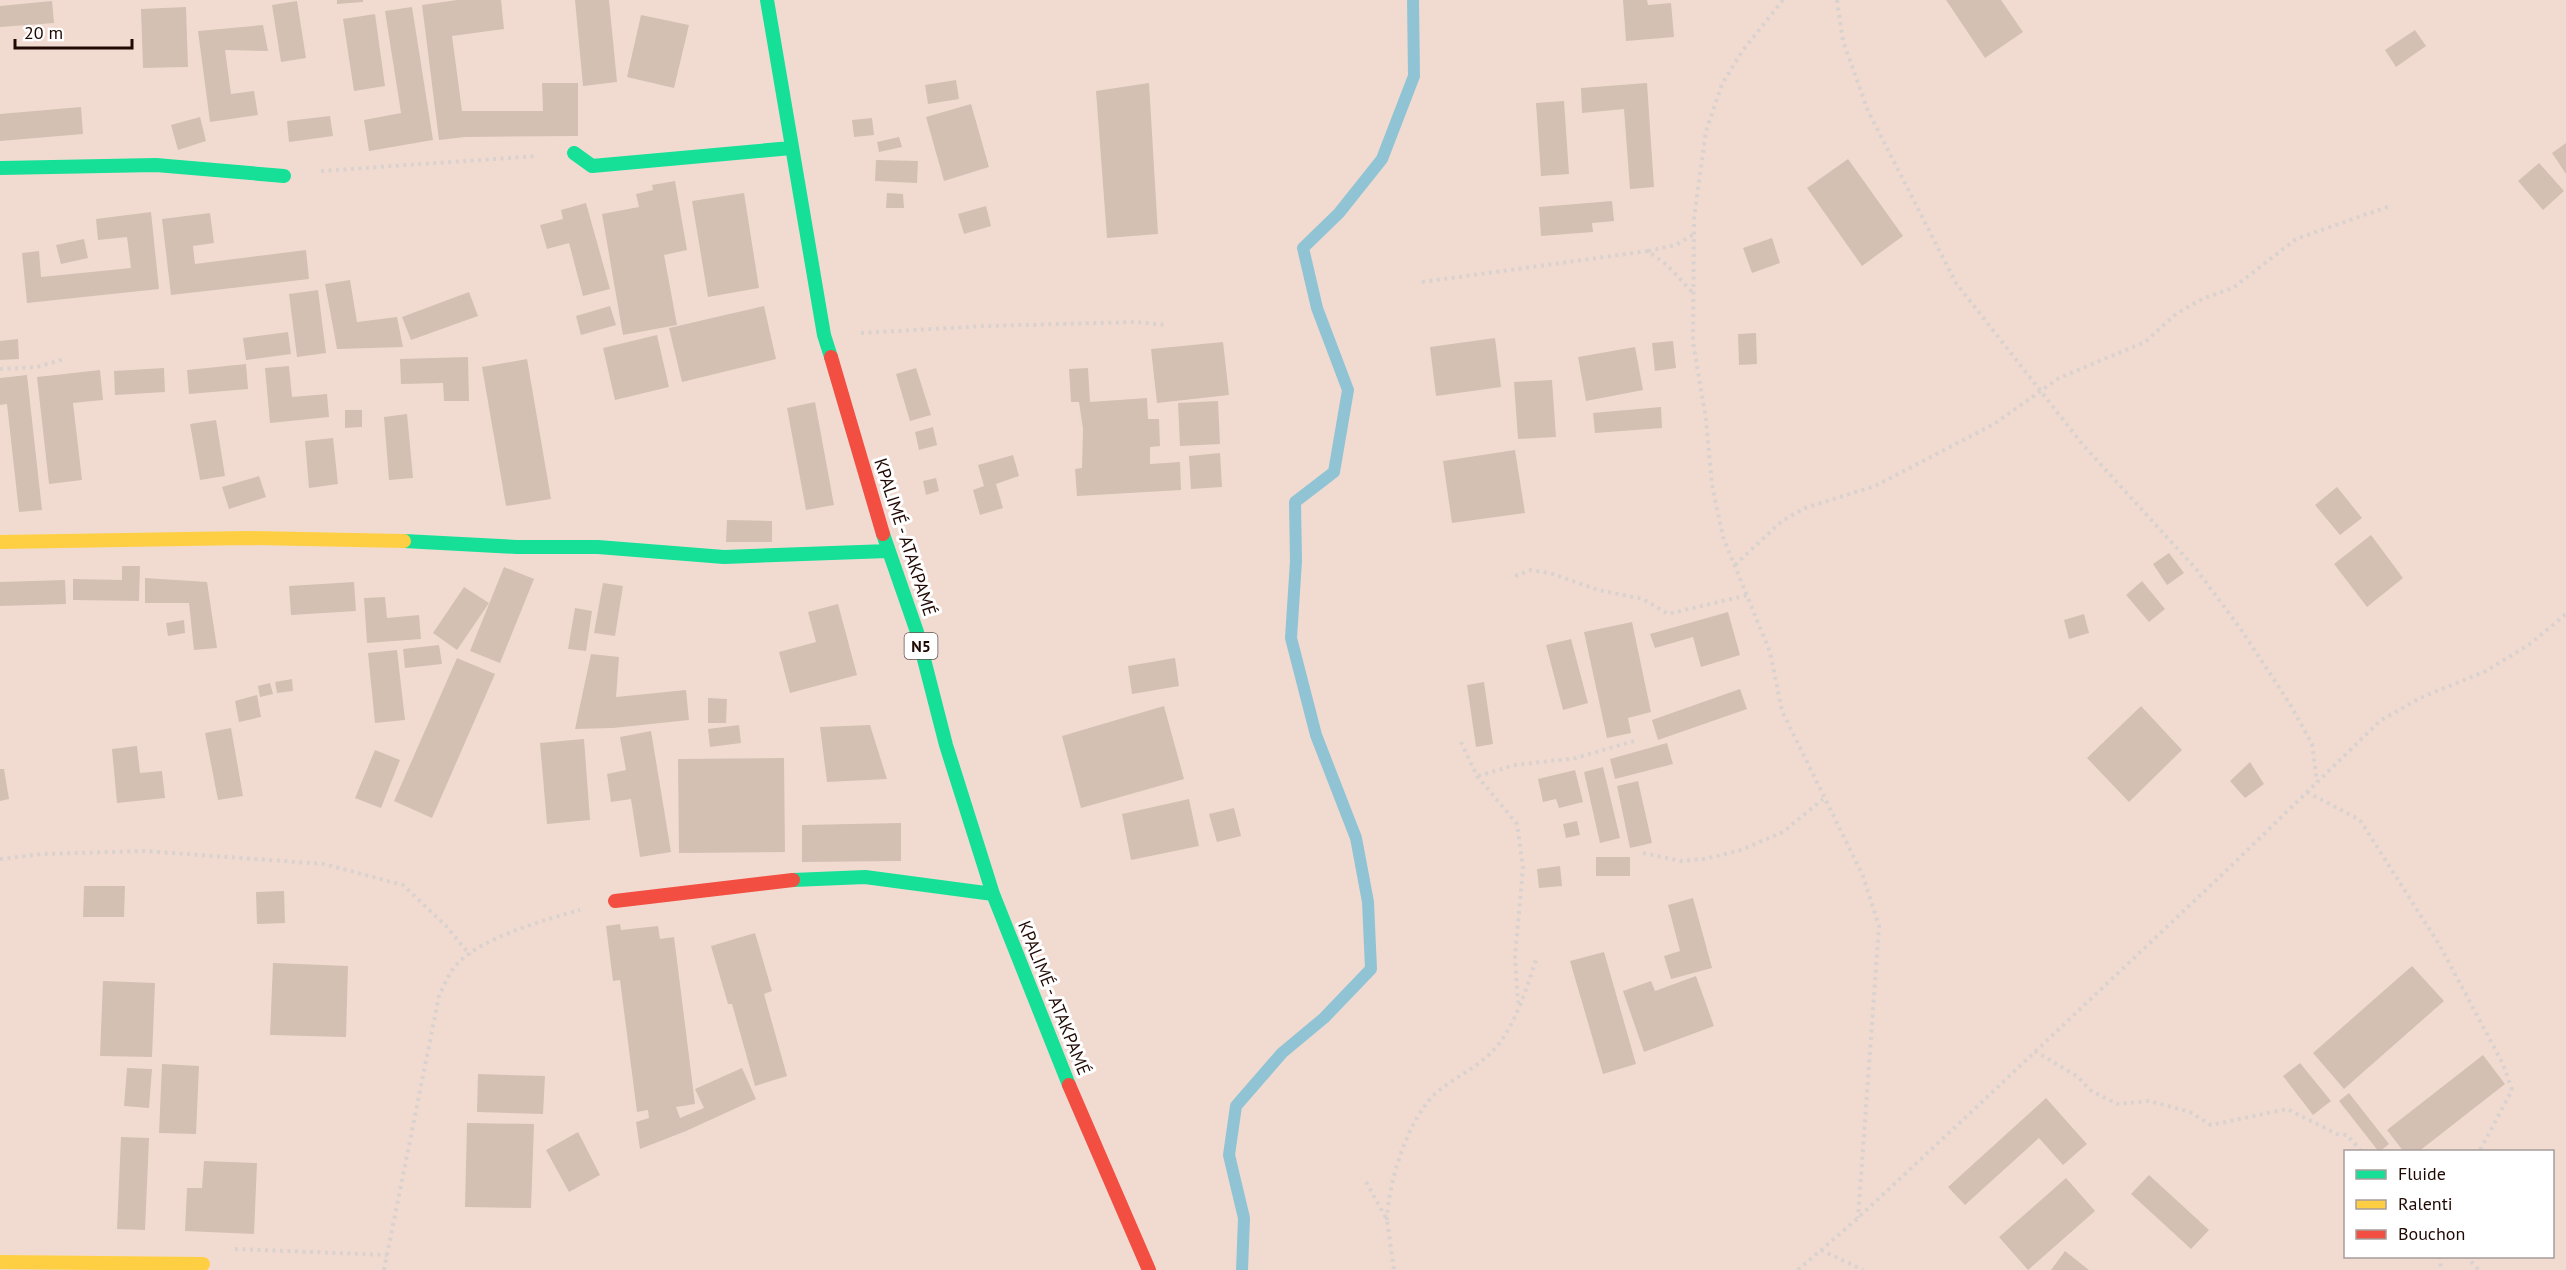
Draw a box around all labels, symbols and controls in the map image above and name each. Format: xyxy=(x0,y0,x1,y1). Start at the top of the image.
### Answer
scale bar xyxy=(15,12,132,50)
text: 20 m xyxy=(24,21,63,44)
street label: KPALIMÉ - ATAKPAMÉ xyxy=(869,455,942,619)
road number: N5 xyxy=(904,633,938,659)
street label: KPALIMÉ - ATAKPAMÉ xyxy=(1013,917,1096,1078)
legend xyxy=(2344,1150,2554,1258)
text: Fluide xyxy=(2398,1162,2446,1185)
text: Ralenti xyxy=(2398,1192,2453,1215)
text: Bouchon xyxy=(2398,1222,2465,1245)

